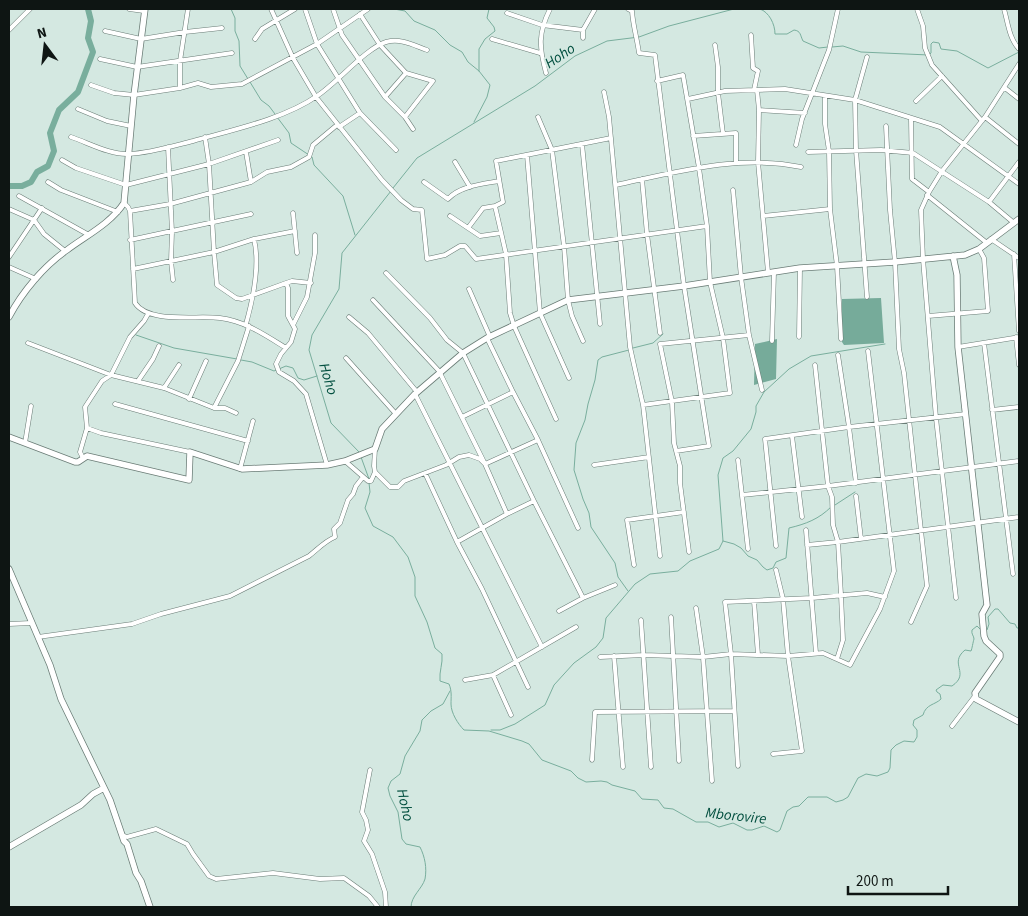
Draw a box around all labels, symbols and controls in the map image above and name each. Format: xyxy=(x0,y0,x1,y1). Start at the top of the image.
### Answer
north arrow xyxy=(20,20,70,70)
text: N xyxy=(35,23,49,44)
water label: Hoho xyxy=(541,38,580,74)
water label: Hoho xyxy=(313,360,343,398)
water label: Hoho xyxy=(391,787,419,824)
water label: Mborovire xyxy=(704,802,768,830)
scale bar xyxy=(848,864,948,896)
text: 200 m xyxy=(856,871,894,892)

